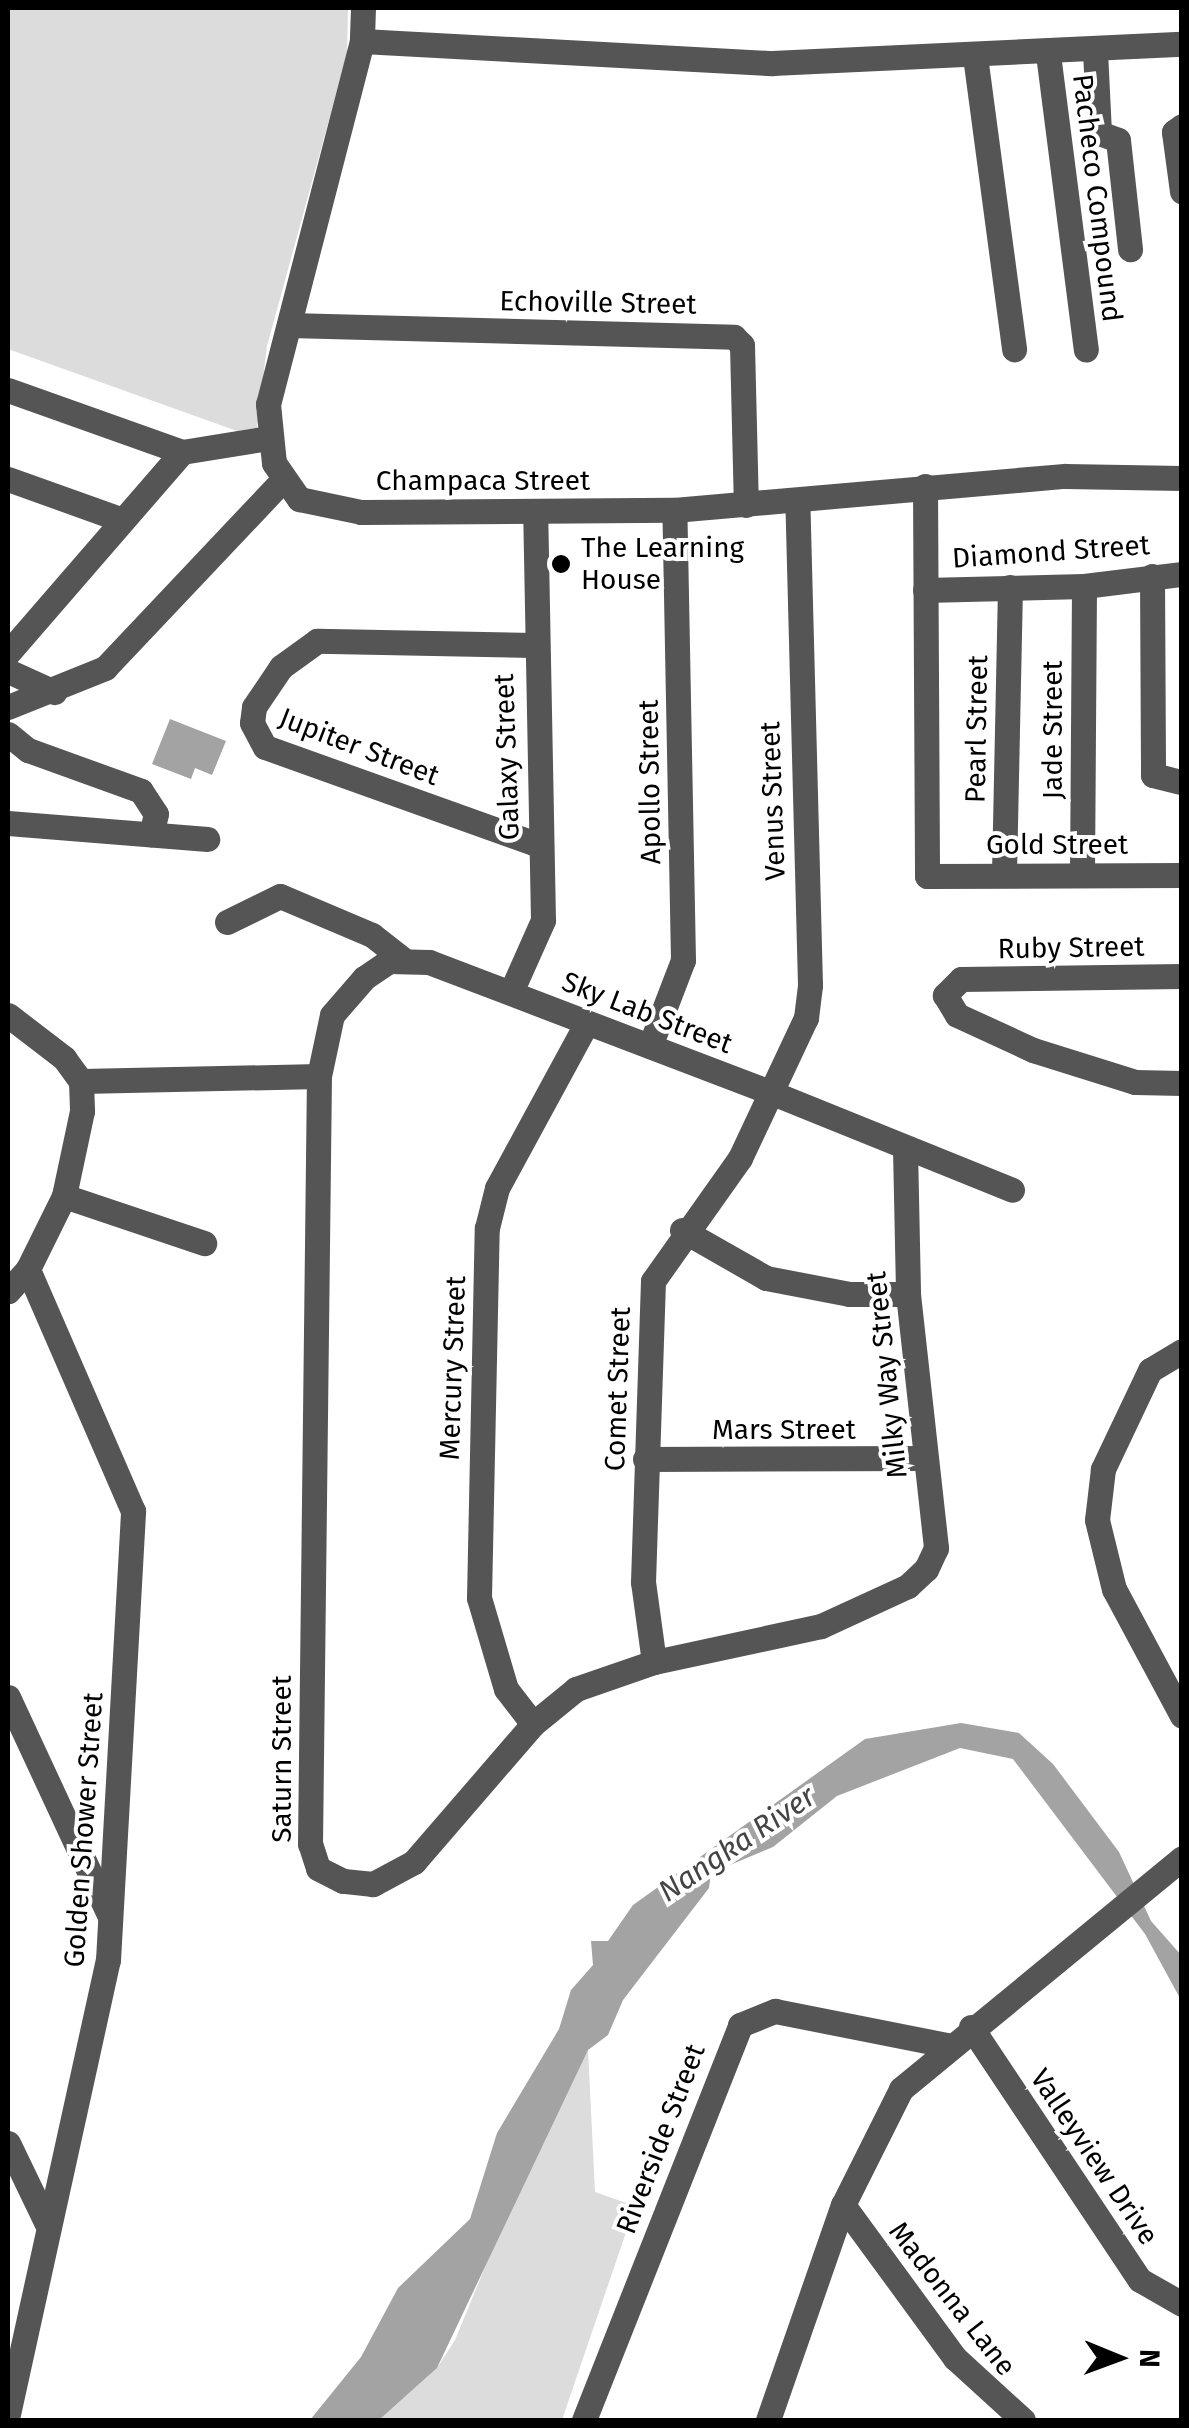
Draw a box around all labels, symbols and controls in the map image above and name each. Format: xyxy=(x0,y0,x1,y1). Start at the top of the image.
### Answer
street label: Pacheco Compound xyxy=(1065,72,1129,324)
street label: Echoville Street xyxy=(499,284,697,322)
street label: Champaca Street xyxy=(376,464,590,498)
street label: Diamond Street xyxy=(951,528,1151,576)
place label: The Learning House xyxy=(581,531,744,597)
marker: The Learning House xyxy=(550,553,572,575)
street label: Pearl Street xyxy=(959,655,995,803)
street label: Jade Street xyxy=(1036,660,1070,800)
street label: Galaxy Street xyxy=(487,673,527,841)
street label: Apollo Street xyxy=(632,699,668,865)
street label: Jupiter Street xyxy=(274,701,444,793)
street label: Venus Street xyxy=(753,721,793,881)
street label: Gold Street xyxy=(986,828,1128,862)
street label: Ruby Street xyxy=(997,930,1145,966)
street label: Sky Lab Street xyxy=(557,965,737,1061)
street label: Milky Way Street xyxy=(859,1270,915,1480)
street label: Mercury Street xyxy=(433,1275,473,1461)
street label: Comet Street xyxy=(598,1306,638,1472)
street label: Mars Street xyxy=(712,1413,856,1447)
street label: Saturn Street xyxy=(265,1675,299,1843)
street label: Golden Shower Street xyxy=(58,1691,110,1969)
water label: Nangka River xyxy=(652,1778,822,1910)
street label: Riverside Street xyxy=(609,2039,713,2239)
street label: Valleyview Drive xyxy=(1023,2063,1165,2251)
street label: Madonna Lane xyxy=(881,2215,1023,2383)
north arrow xyxy=(1069,2308,1169,2408)
text: N xyxy=(1133,2349,1166,2368)

